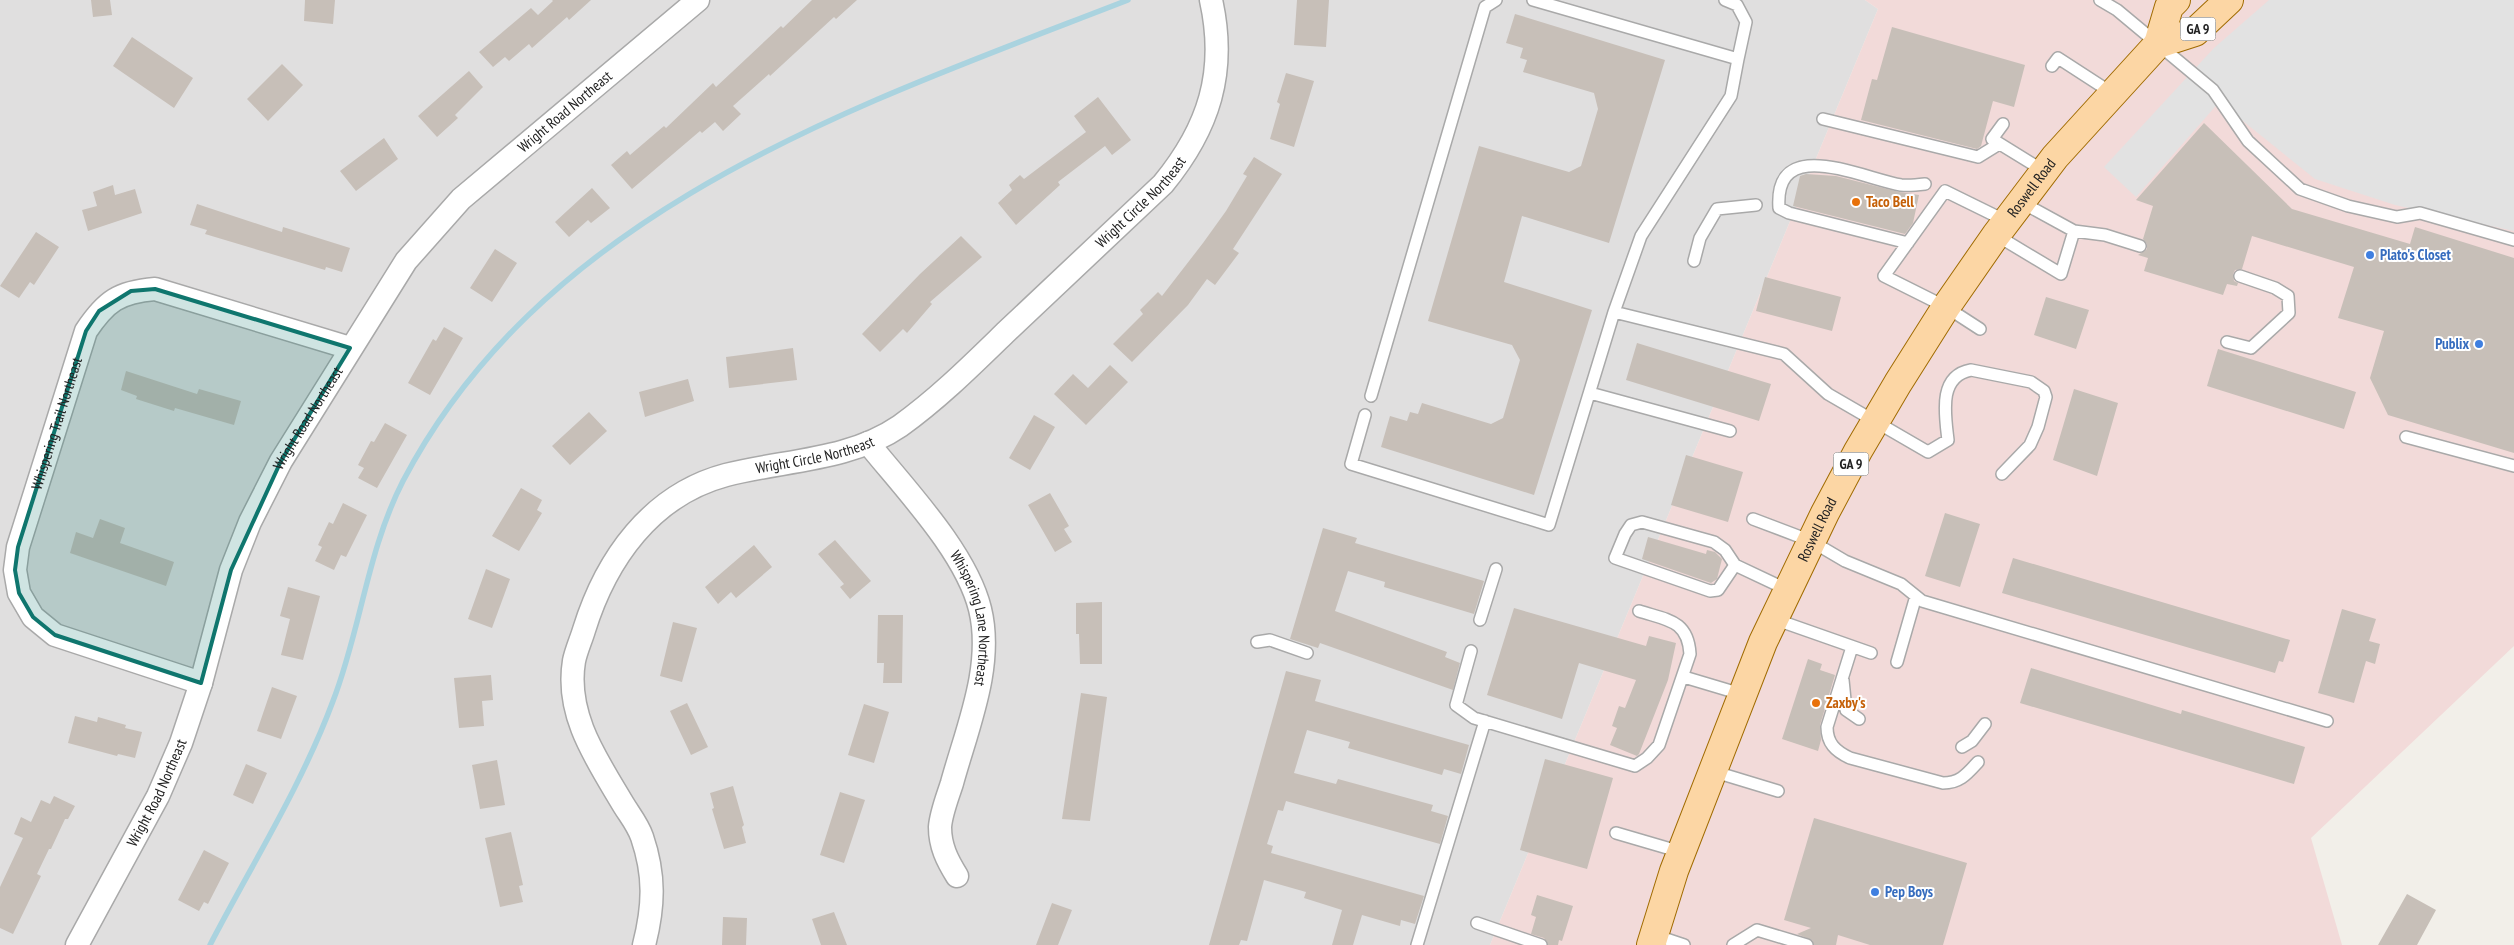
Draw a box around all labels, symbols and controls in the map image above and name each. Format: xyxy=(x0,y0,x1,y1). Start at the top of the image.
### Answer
road number: GA 9 xyxy=(2180,18,2216,40)
street label: Wright Road Northeast xyxy=(514,66,616,156)
street label: Wright Circle Northeast xyxy=(1091,153,1190,252)
street label: Roswell Road xyxy=(2003,154,2060,221)
place label: Taco Bell xyxy=(1866,192,1914,211)
marker: Taco Bell xyxy=(1850,196,1862,208)
place label: Plato's Closet xyxy=(2380,245,2451,264)
marker: Plato's Closet xyxy=(2364,249,2376,261)
place label: Publix xyxy=(2435,334,2469,353)
marker: Publix xyxy=(2473,338,2485,350)
street label: Whispering Trail Northeast xyxy=(27,355,86,492)
street label: Wright Road Northeast xyxy=(268,363,346,472)
street label: Wright Circle Northeast xyxy=(754,432,877,477)
road number: GA 9 xyxy=(1834,452,1868,476)
street label: Roswell Road xyxy=(1793,494,1841,564)
street label: Whispering Lane Northeast xyxy=(946,547,994,688)
place label: Zaxby's xyxy=(1826,693,1865,712)
marker: Zaxby's xyxy=(1810,697,1822,709)
street label: Wright Road Northeast xyxy=(122,737,191,850)
place label: Pep Boys xyxy=(1885,882,1933,901)
marker: Pep Boys xyxy=(1869,886,1881,898)

